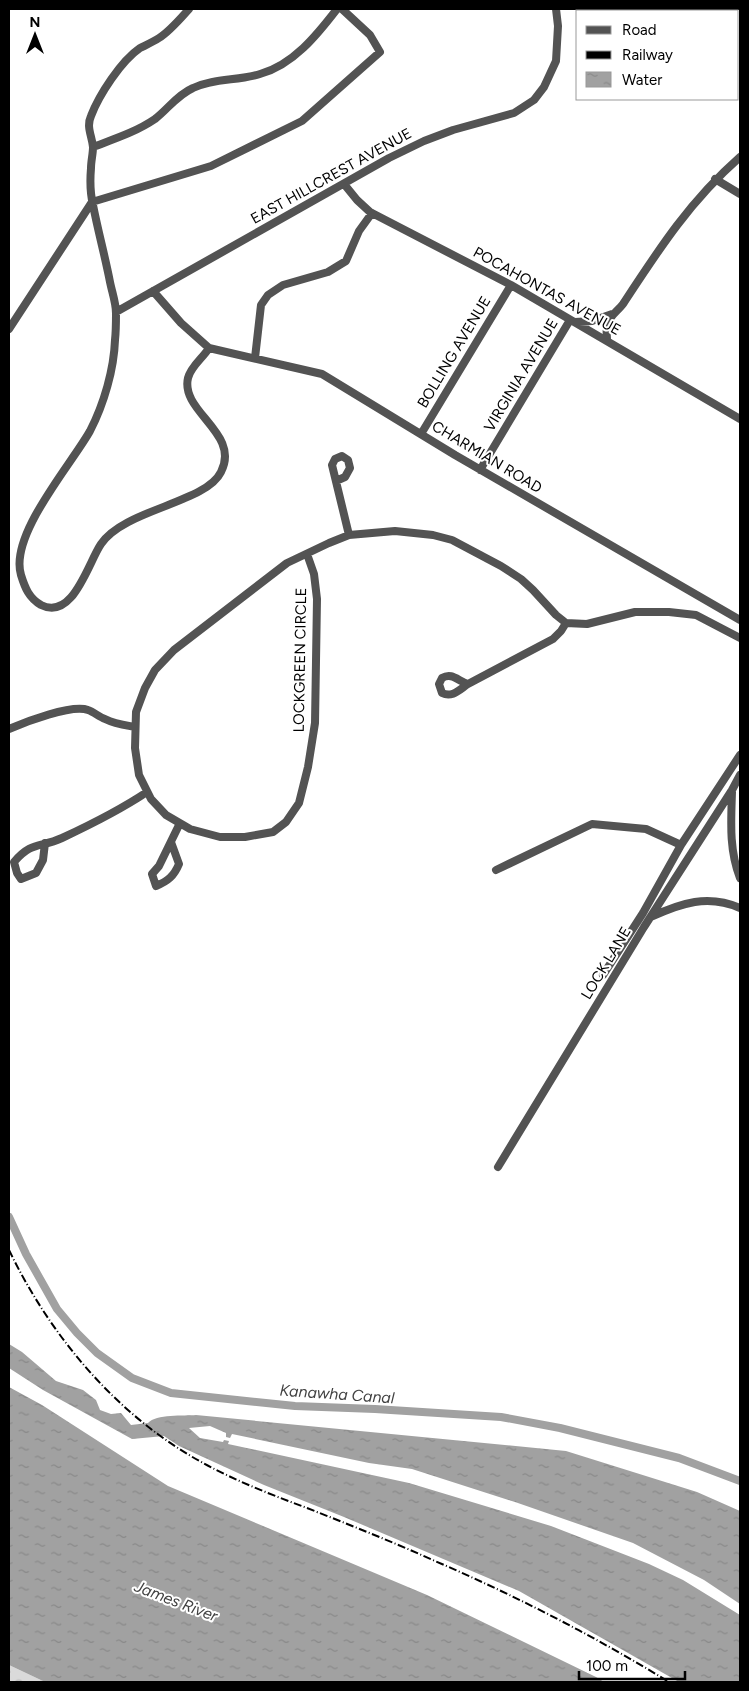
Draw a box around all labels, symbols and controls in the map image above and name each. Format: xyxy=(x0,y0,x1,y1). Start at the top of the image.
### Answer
north arrow xyxy=(10,10,60,60)
legend xyxy=(576,10,739,100)
text: N xyxy=(30,14,40,31)
text: Road xyxy=(622,21,657,39)
text: Railway xyxy=(622,46,673,64)
text: Water xyxy=(622,71,662,89)
street label: EAST HILLCREST AVENUE xyxy=(247,124,415,228)
street label: POCAHONTAS AVENUE xyxy=(470,243,624,339)
street label: BOLLING AVENUE xyxy=(414,293,494,411)
street label: VIRGINIA AVENUE xyxy=(480,315,562,435)
street label: CHARMIAN ROAD xyxy=(429,417,545,497)
street label: LOCKGREEN CIRCLE xyxy=(290,587,310,733)
street label: LOCK LANE xyxy=(577,924,635,1002)
water label: Kanawha Canal xyxy=(279,1381,395,1408)
water label: James River xyxy=(131,1576,221,1626)
scale bar xyxy=(579,1648,685,1680)
text: 100 m xyxy=(586,1657,628,1675)

